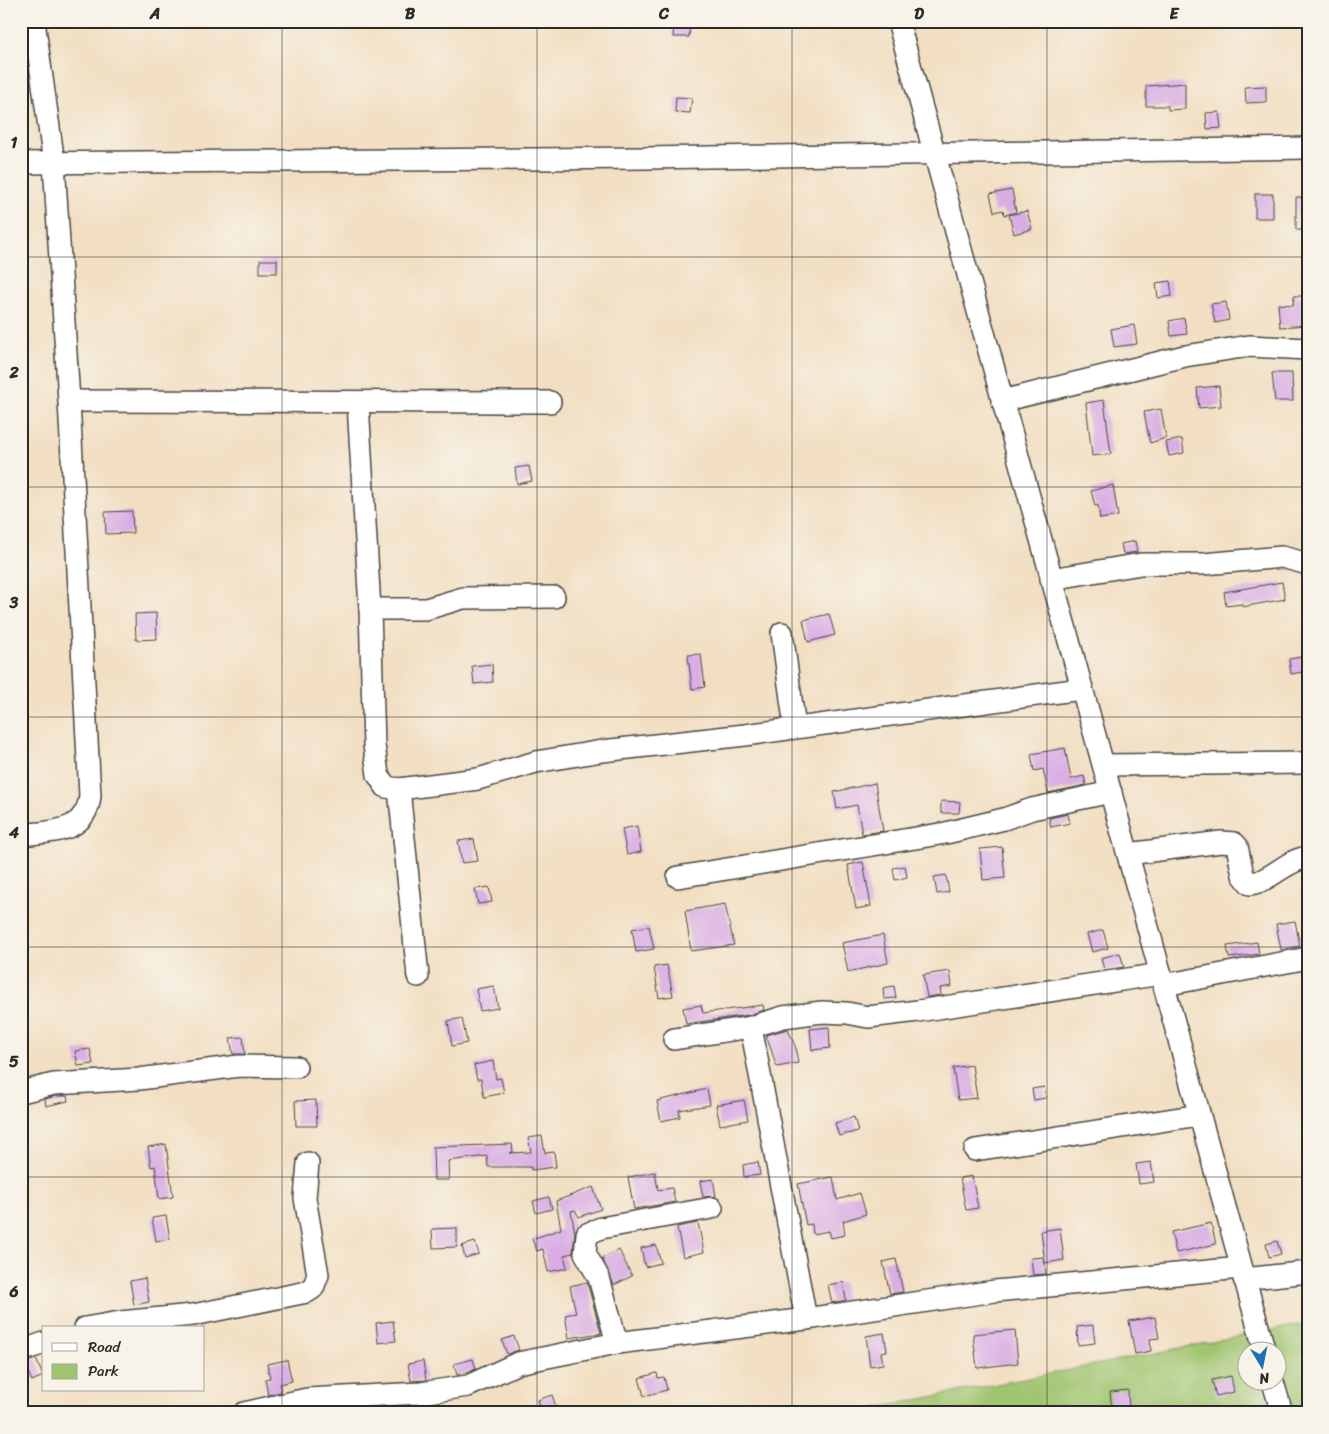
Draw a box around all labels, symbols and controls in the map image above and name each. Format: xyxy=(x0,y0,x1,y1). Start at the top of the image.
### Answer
text: A xyxy=(149,0,160,28)
text: B xyxy=(405,0,416,28)
text: C xyxy=(658,0,670,28)
text: D xyxy=(914,0,924,28)
text: E xyxy=(1170,0,1180,28)
text: 1 xyxy=(11,128,18,157)
text: 2 xyxy=(8,358,19,387)
text: 3 xyxy=(9,588,19,617)
text: 4 xyxy=(8,818,19,847)
text: 5 xyxy=(9,1047,19,1076)
text: 6 xyxy=(8,1277,19,1306)
legend xyxy=(42,1326,205,1392)
text: Road xyxy=(88,1334,121,1360)
north arrow xyxy=(1236,1342,1286,1392)
text: Park xyxy=(88,1358,119,1384)
text: N xyxy=(1257,1365,1272,1392)

